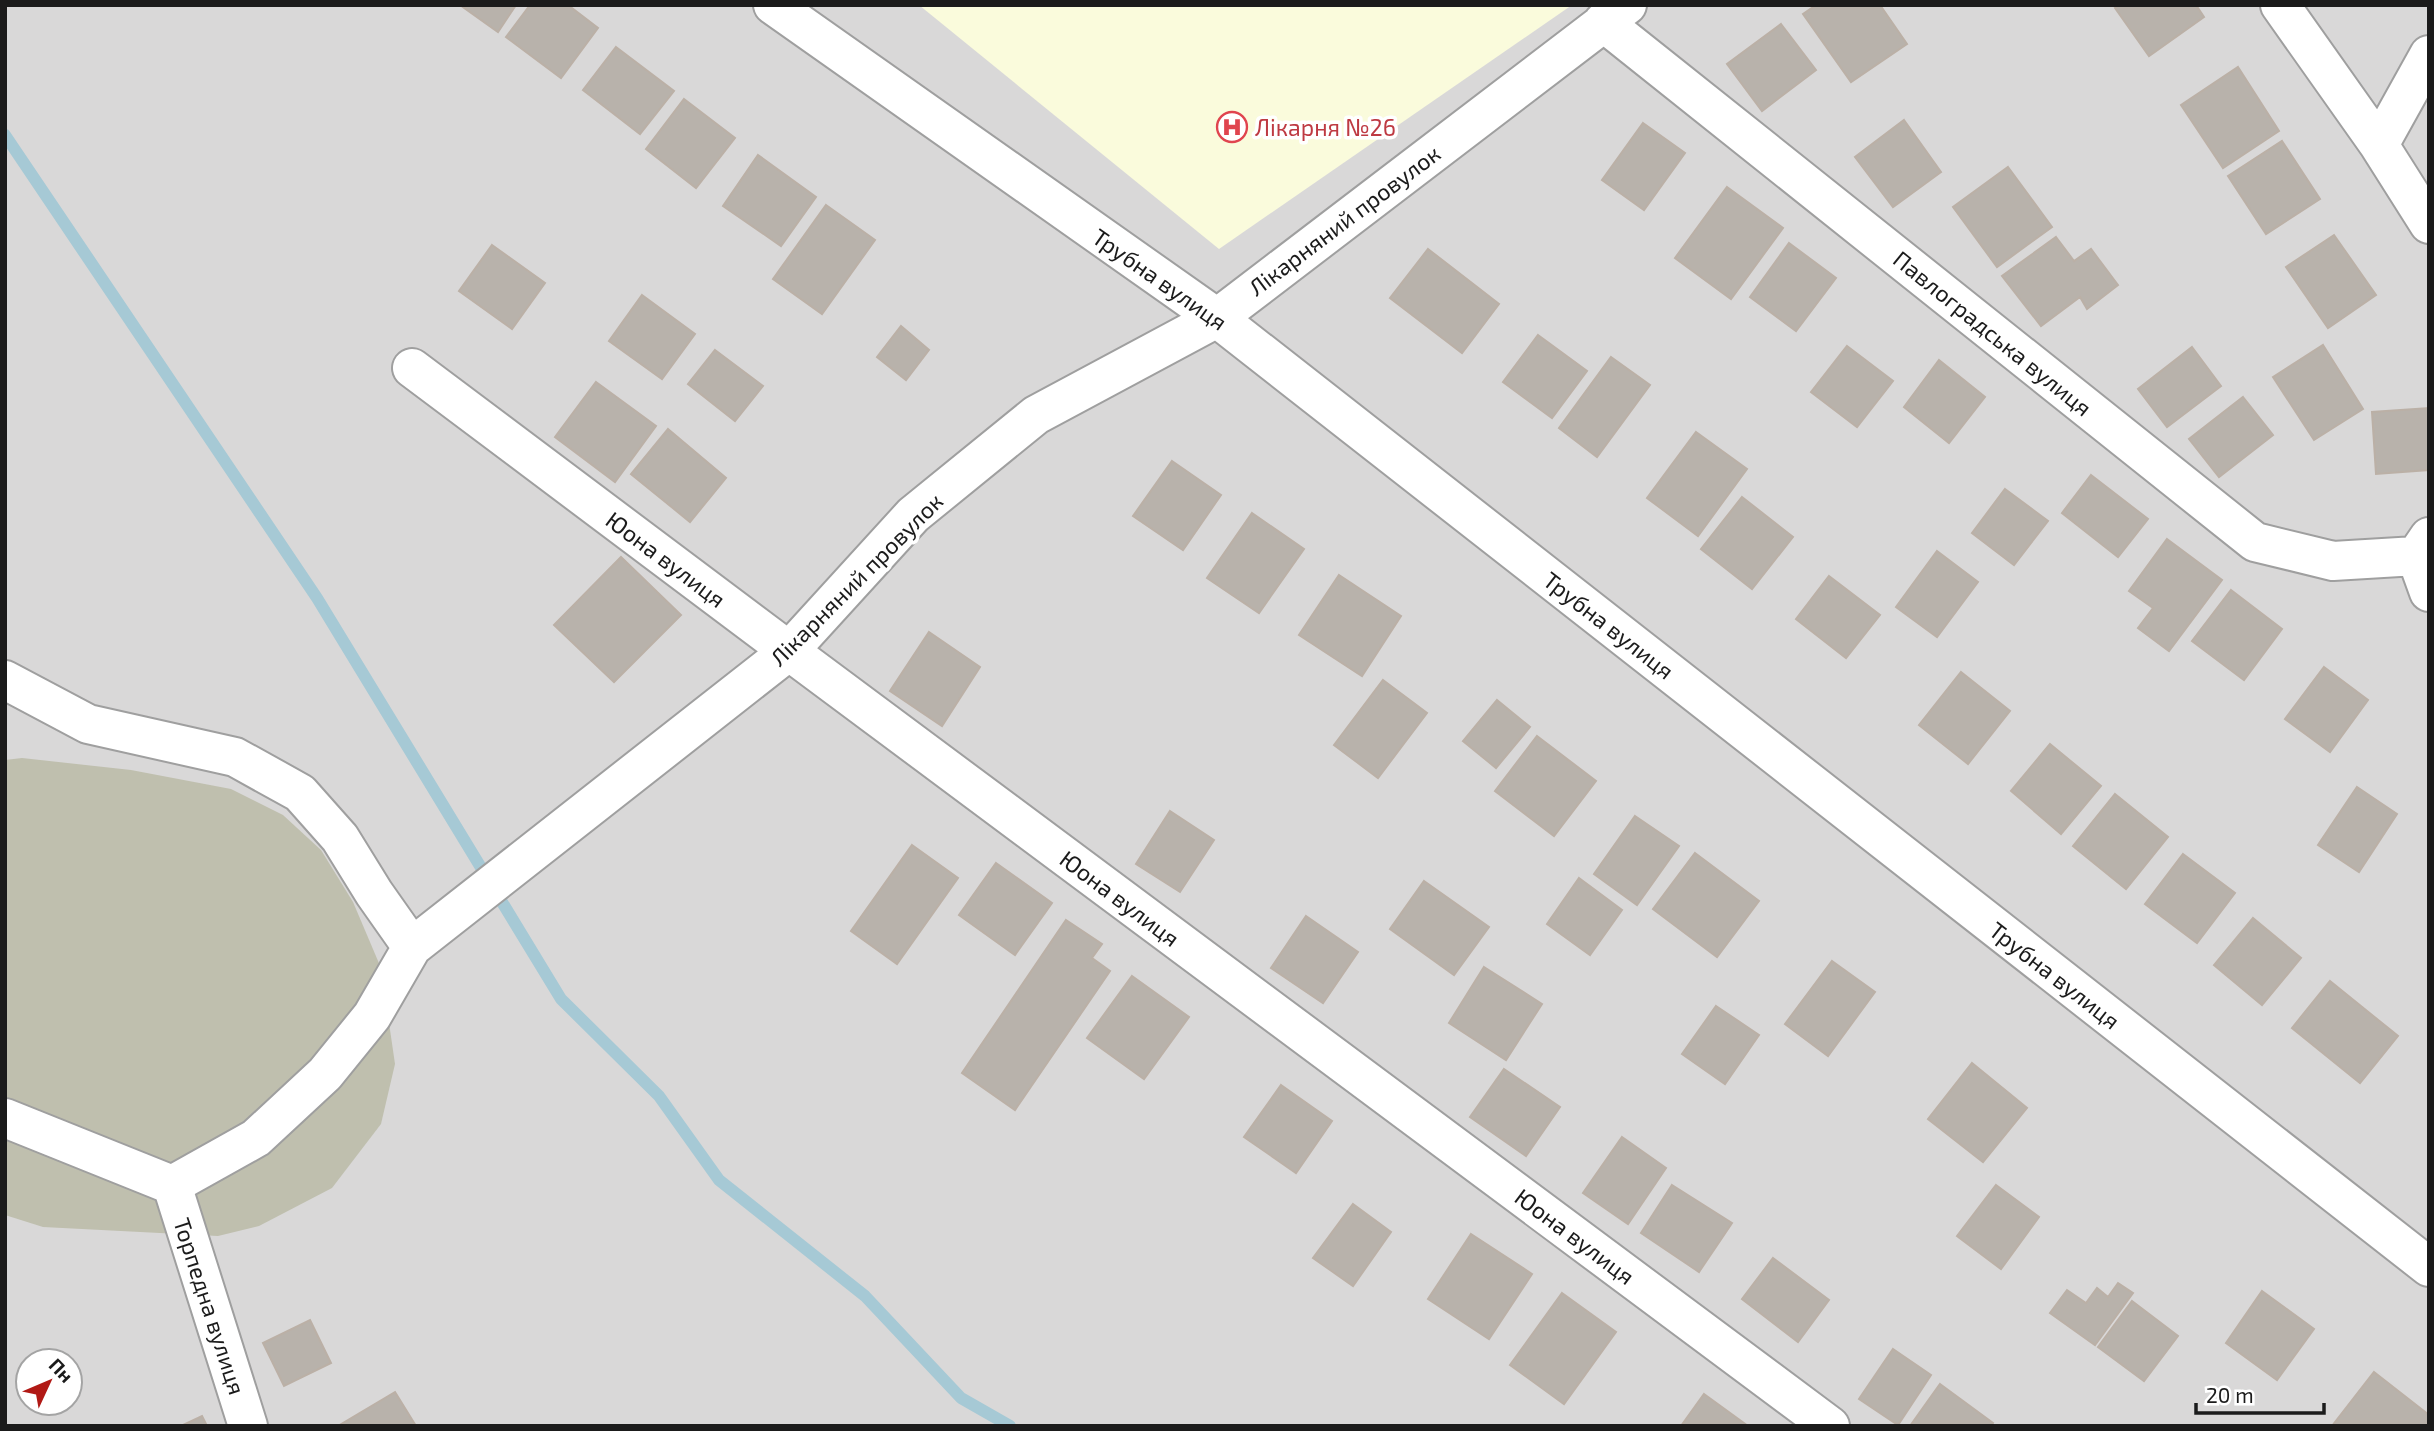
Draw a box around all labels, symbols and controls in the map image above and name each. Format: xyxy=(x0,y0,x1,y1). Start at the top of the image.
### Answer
hospital icon: Лікарня №26 xyxy=(1215,110,1249,144)
place label: Лікарня №26 xyxy=(1255,113,1396,141)
street label: Лікарняний провулок xyxy=(1243,139,1446,302)
street label: Трубна вулиця xyxy=(1087,222,1233,337)
street label: Павлоградська вулиця xyxy=(1888,244,2098,422)
street label: Лікарняний провулок xyxy=(764,487,949,672)
street label: Юона вулиця xyxy=(600,505,731,614)
street label: Трубна вулиця xyxy=(1538,565,1680,685)
street label: Юона вулиця xyxy=(1054,844,1185,953)
street label: Трубна вулиця xyxy=(1984,915,2126,1035)
street label: Юона вулиця xyxy=(1509,1182,1640,1291)
street label: Торпедна вулиця xyxy=(167,1214,252,1398)
north arrow xyxy=(14,1347,84,1417)
text: Пн xyxy=(45,1353,78,1387)
scale bar xyxy=(2196,1372,2324,1416)
text: 20 m xyxy=(2206,1382,2254,1407)

